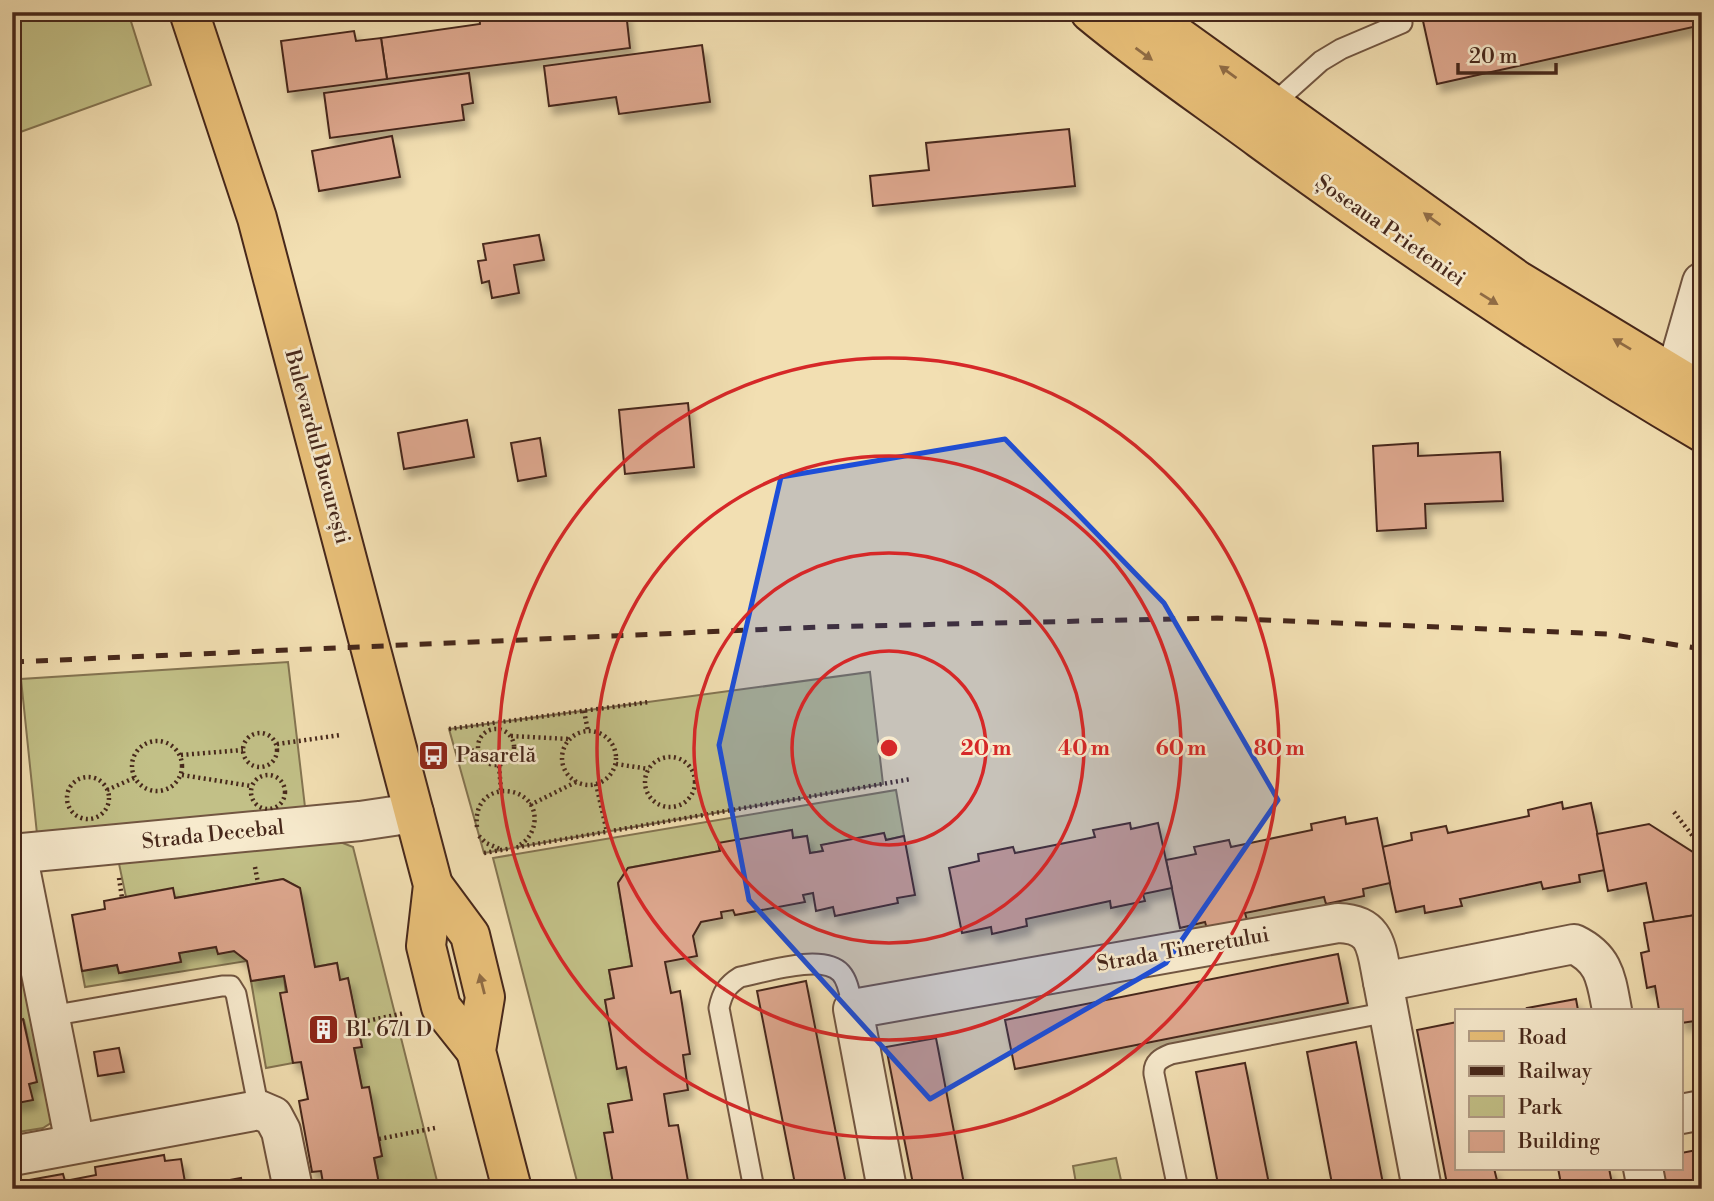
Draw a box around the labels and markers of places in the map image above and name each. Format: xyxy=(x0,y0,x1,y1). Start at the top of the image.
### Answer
centre of rings xyxy=(877,736,901,760)
bus stop icon: Pasarelă xyxy=(416,739,450,773)
place label: Pasarelă xyxy=(456,743,536,769)
building icon: Bl. 67/1 D xyxy=(306,1013,340,1047)
place label: Bl. 67/1 D xyxy=(345,1017,432,1043)

